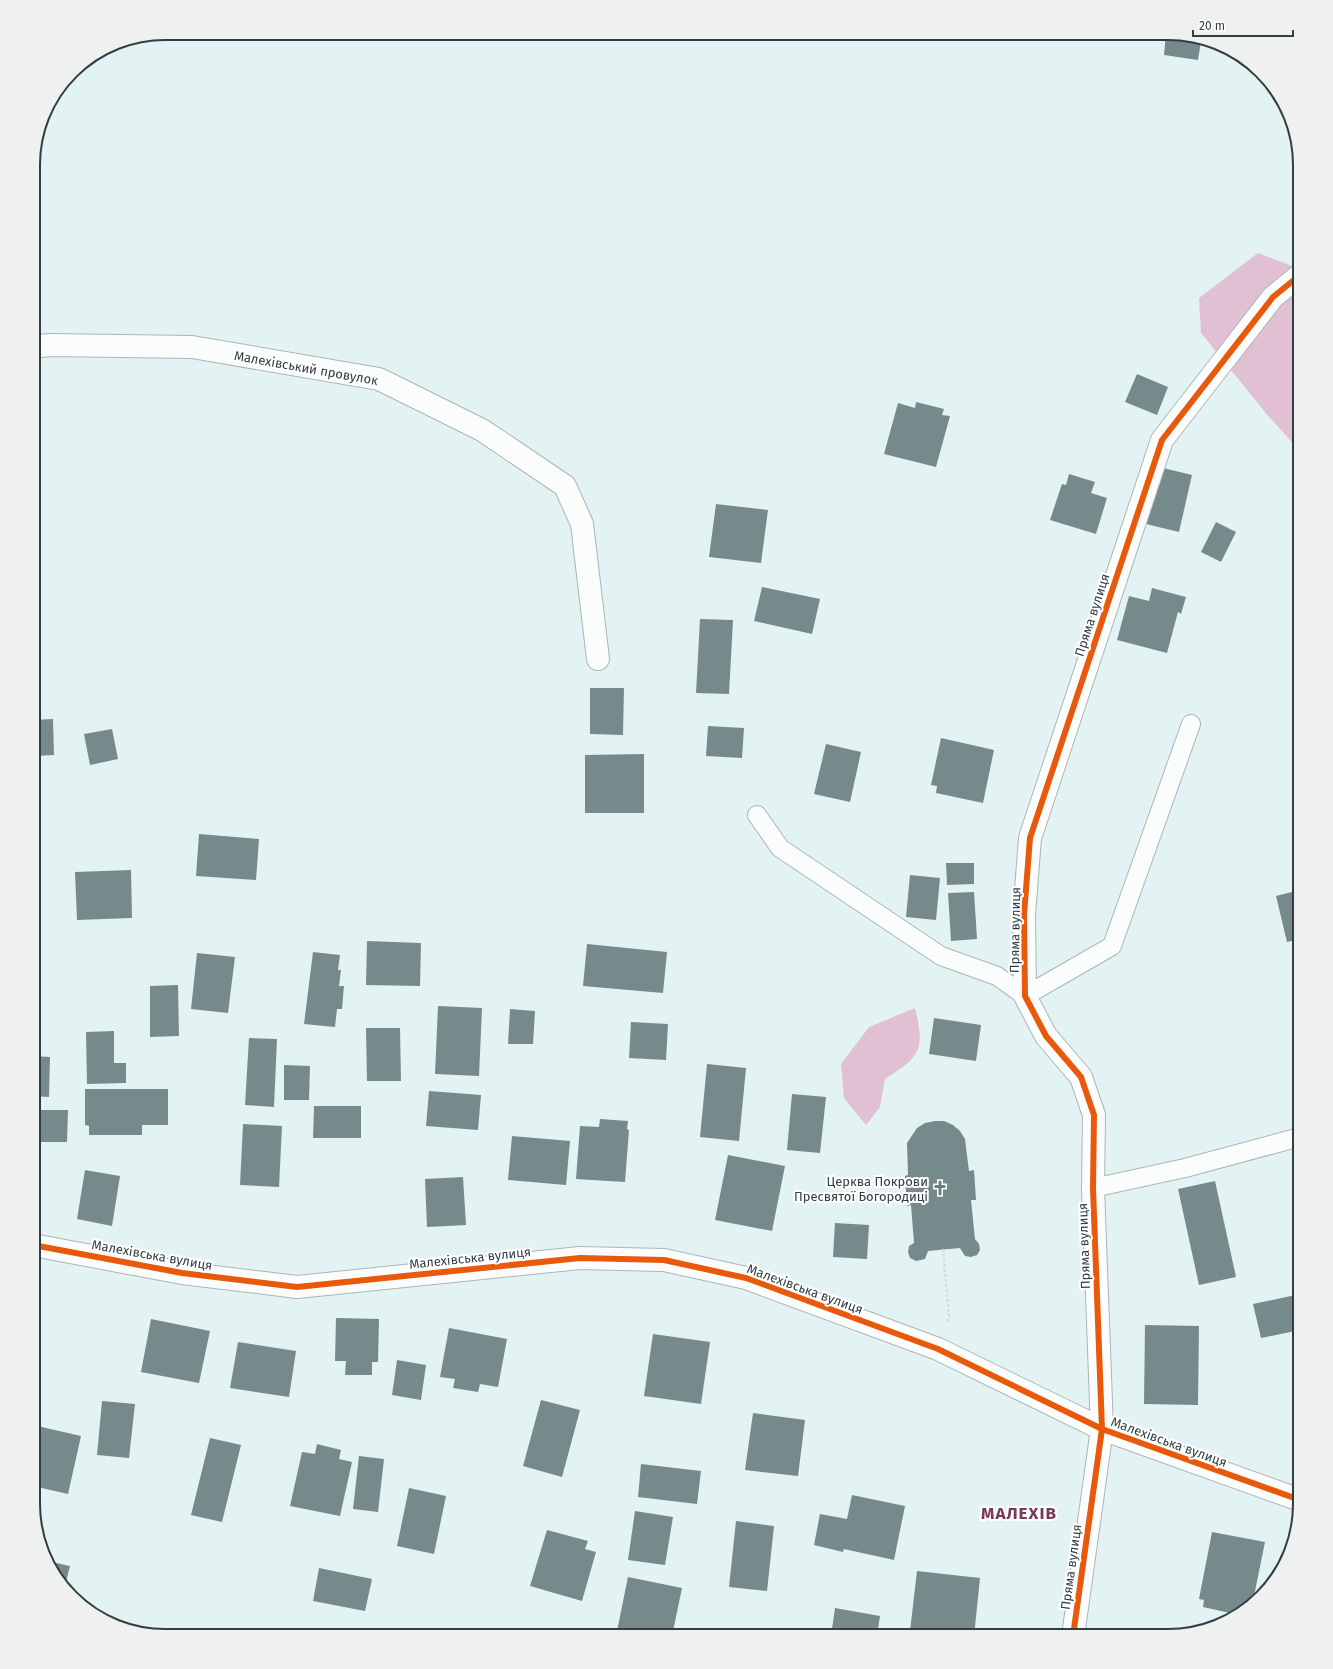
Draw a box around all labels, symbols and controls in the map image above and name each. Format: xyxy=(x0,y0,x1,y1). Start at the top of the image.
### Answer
scale bar xyxy=(1193,12,1293,38)
text: 20 m xyxy=(1199,19,1225,33)
street label: Малехівський провулок xyxy=(233,348,379,388)
street label: Пряма вулиця xyxy=(1072,572,1112,658)
street label: Пряма вулиця xyxy=(1007,887,1023,973)
place label: Церква Покрови Пресвятої Богородиці xyxy=(794,1174,928,1204)
church icon: Церква Покрови Пресвятої Богородиці xyxy=(931,1179,949,1197)
street label: Пряма вулиця xyxy=(1075,1203,1093,1289)
street label: Малехівська вулиця xyxy=(90,1237,214,1273)
street label: Малехівська вулиця xyxy=(408,1244,532,1272)
street label: Малехівська вулиця xyxy=(745,1261,865,1317)
street label: Малехівська вулиця xyxy=(1109,1414,1229,1470)
district label: МАЛЕХІВ xyxy=(981,1503,1057,1524)
street label: Пряма вулиця xyxy=(1058,1523,1084,1611)

